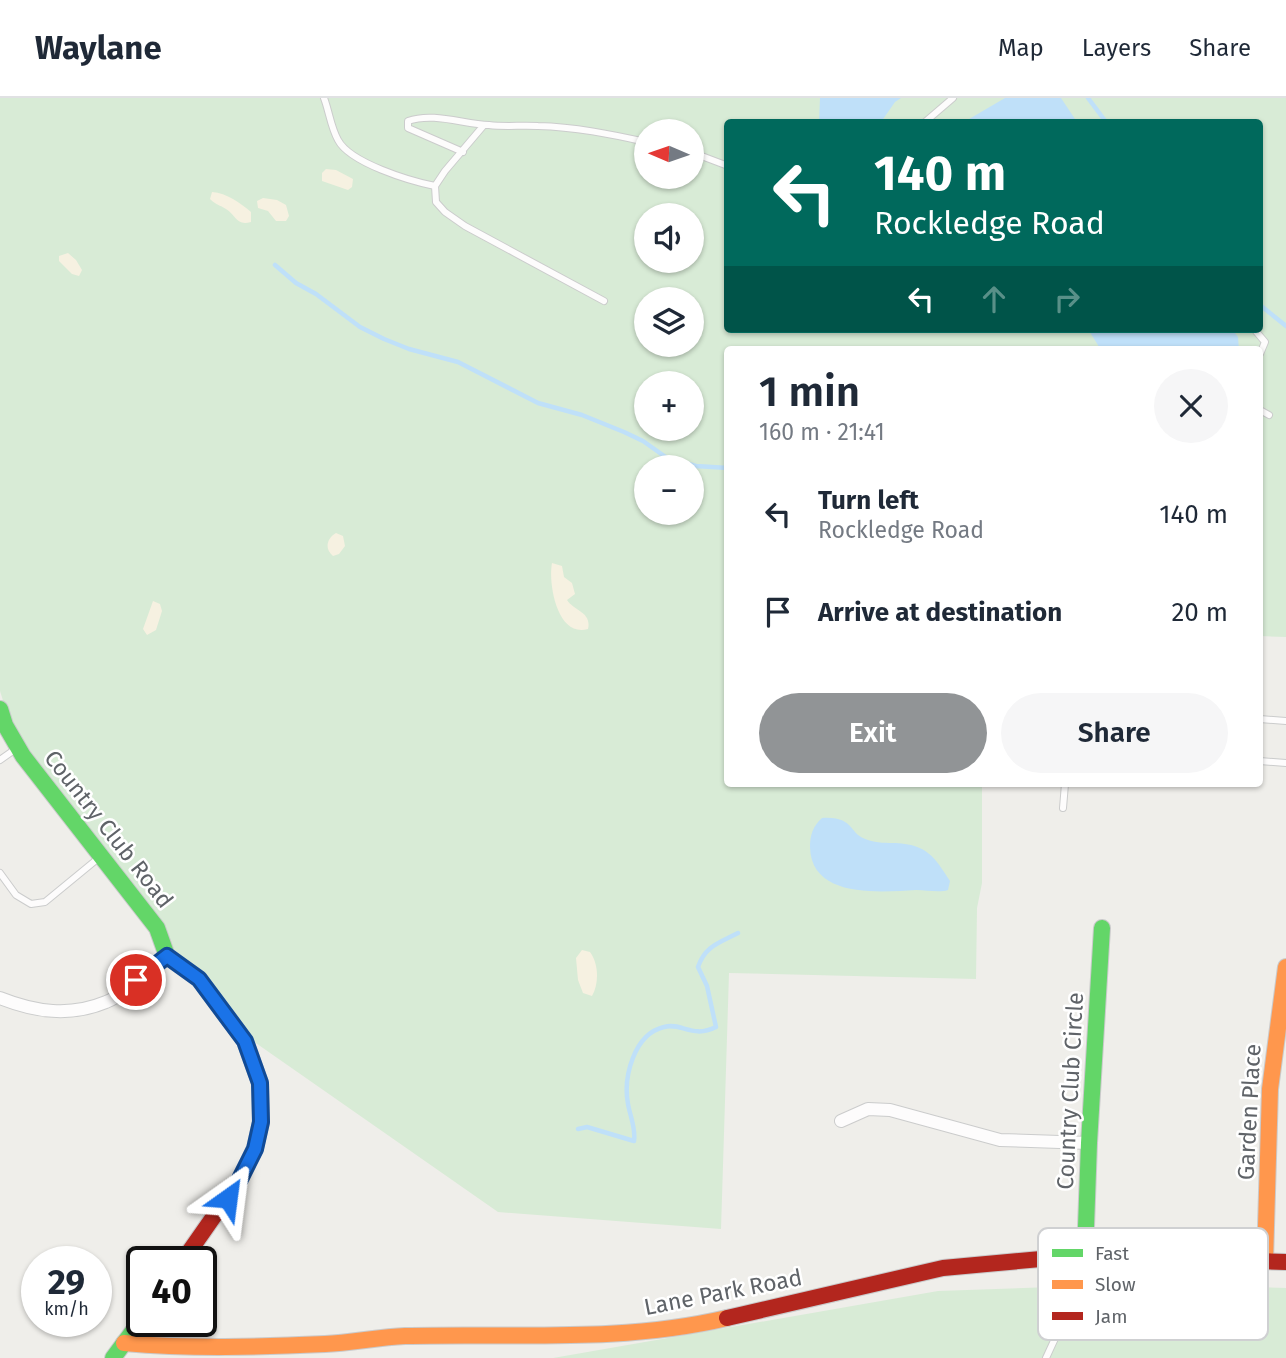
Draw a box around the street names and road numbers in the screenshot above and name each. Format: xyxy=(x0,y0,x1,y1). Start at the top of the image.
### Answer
street label: Country Club Road xyxy=(39,744,179,914)
street label: Country Club Circle xyxy=(1051,992,1089,1190)
street label: Garden Place xyxy=(1231,1043,1267,1181)
street label: Lane Park Road xyxy=(642,1263,804,1321)

